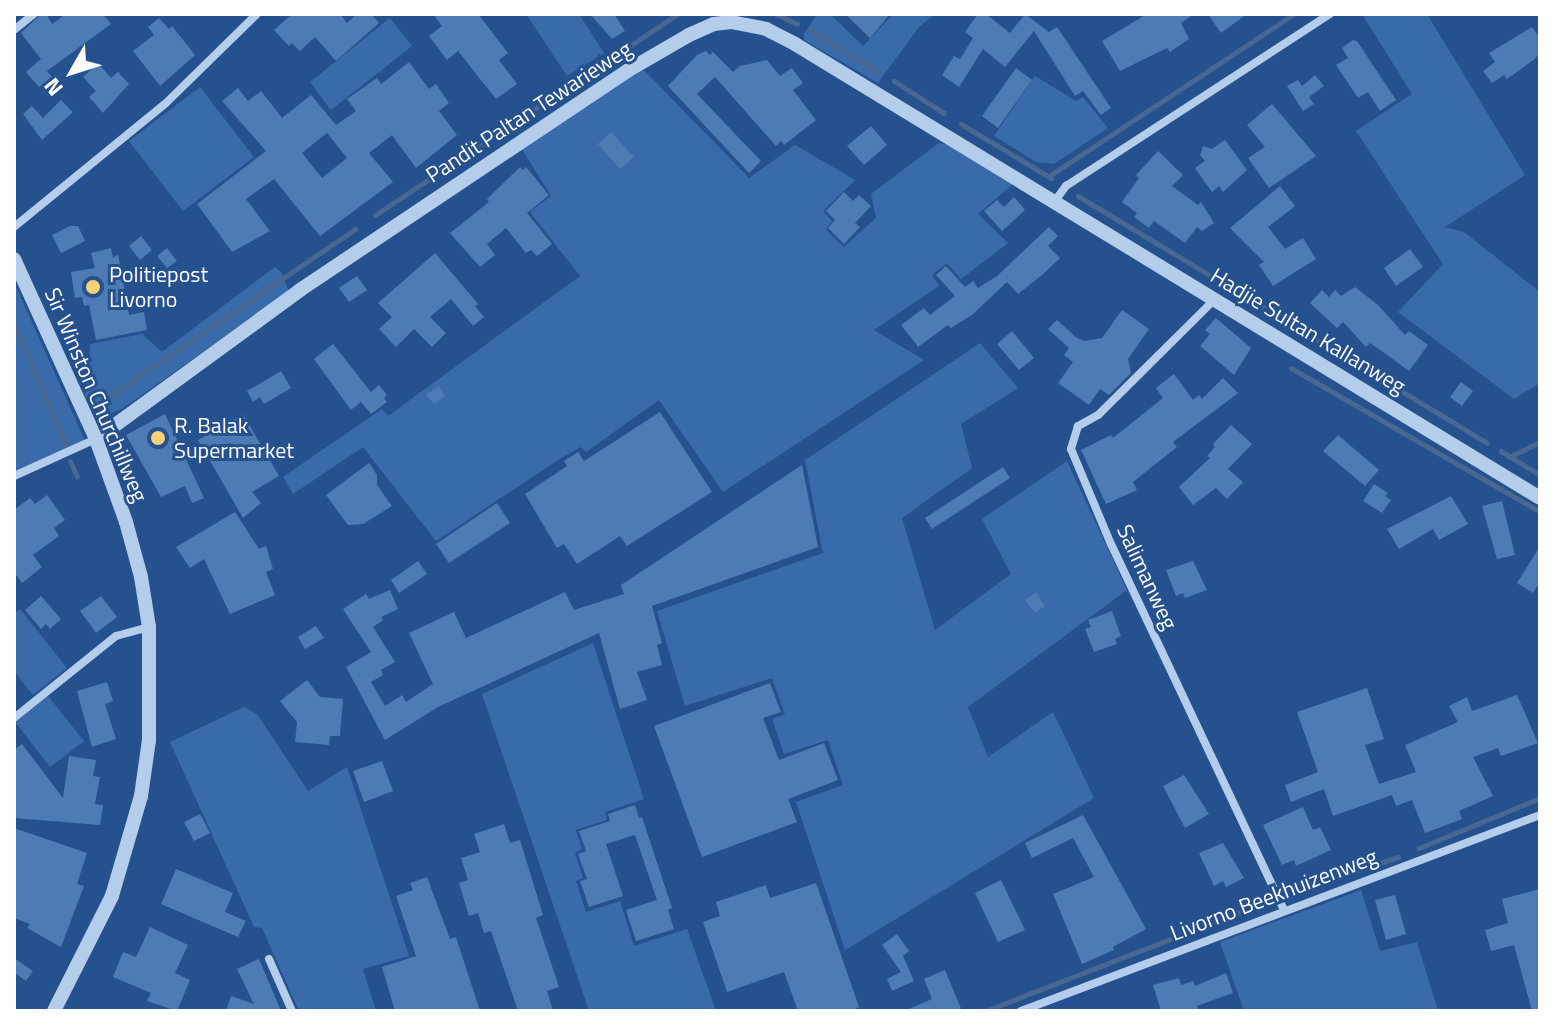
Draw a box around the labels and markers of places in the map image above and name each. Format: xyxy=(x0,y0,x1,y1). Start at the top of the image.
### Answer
place label: Politiepost Livorno xyxy=(109,261,208,312)
marker: Politiepost Livorno xyxy=(84,278,102,296)
place label: R. Balak Supermarket xyxy=(174,412,294,464)
marker: R. Balak Supermarket xyxy=(149,429,167,447)

